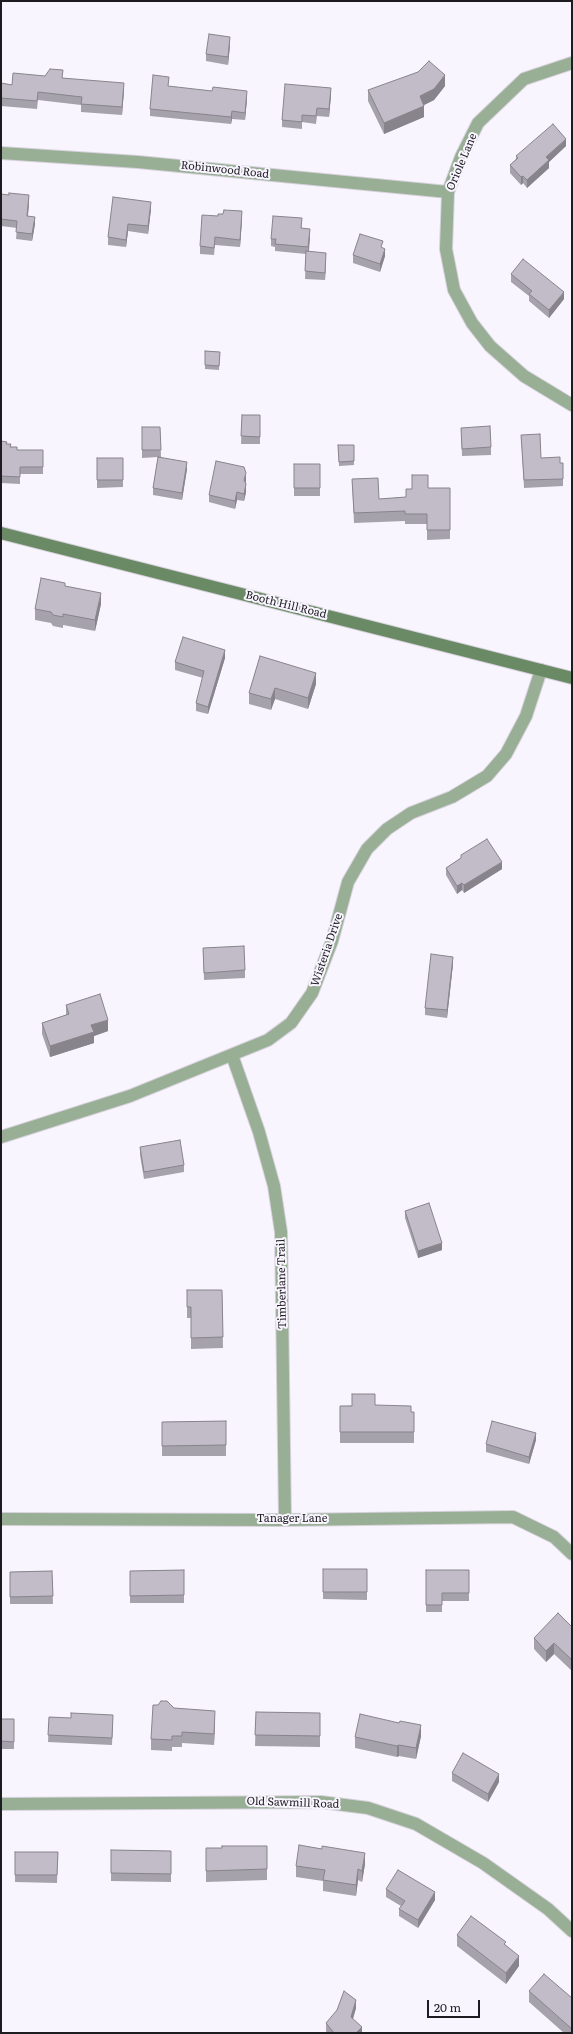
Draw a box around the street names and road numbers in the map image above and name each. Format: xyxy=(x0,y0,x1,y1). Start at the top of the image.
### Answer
street label: Oriole Lane xyxy=(444,131,480,193)
street label: Robinwood Road xyxy=(180,159,270,181)
street label: Booth Hill Road xyxy=(244,589,328,621)
street label: Wisteria Drive xyxy=(308,912,346,988)
street label: Timberlane Trail xyxy=(275,1239,289,1329)
street label: Tanager Lane xyxy=(256,1512,328,1526)
street label: Old Sawmill Road xyxy=(246,1795,340,1811)

